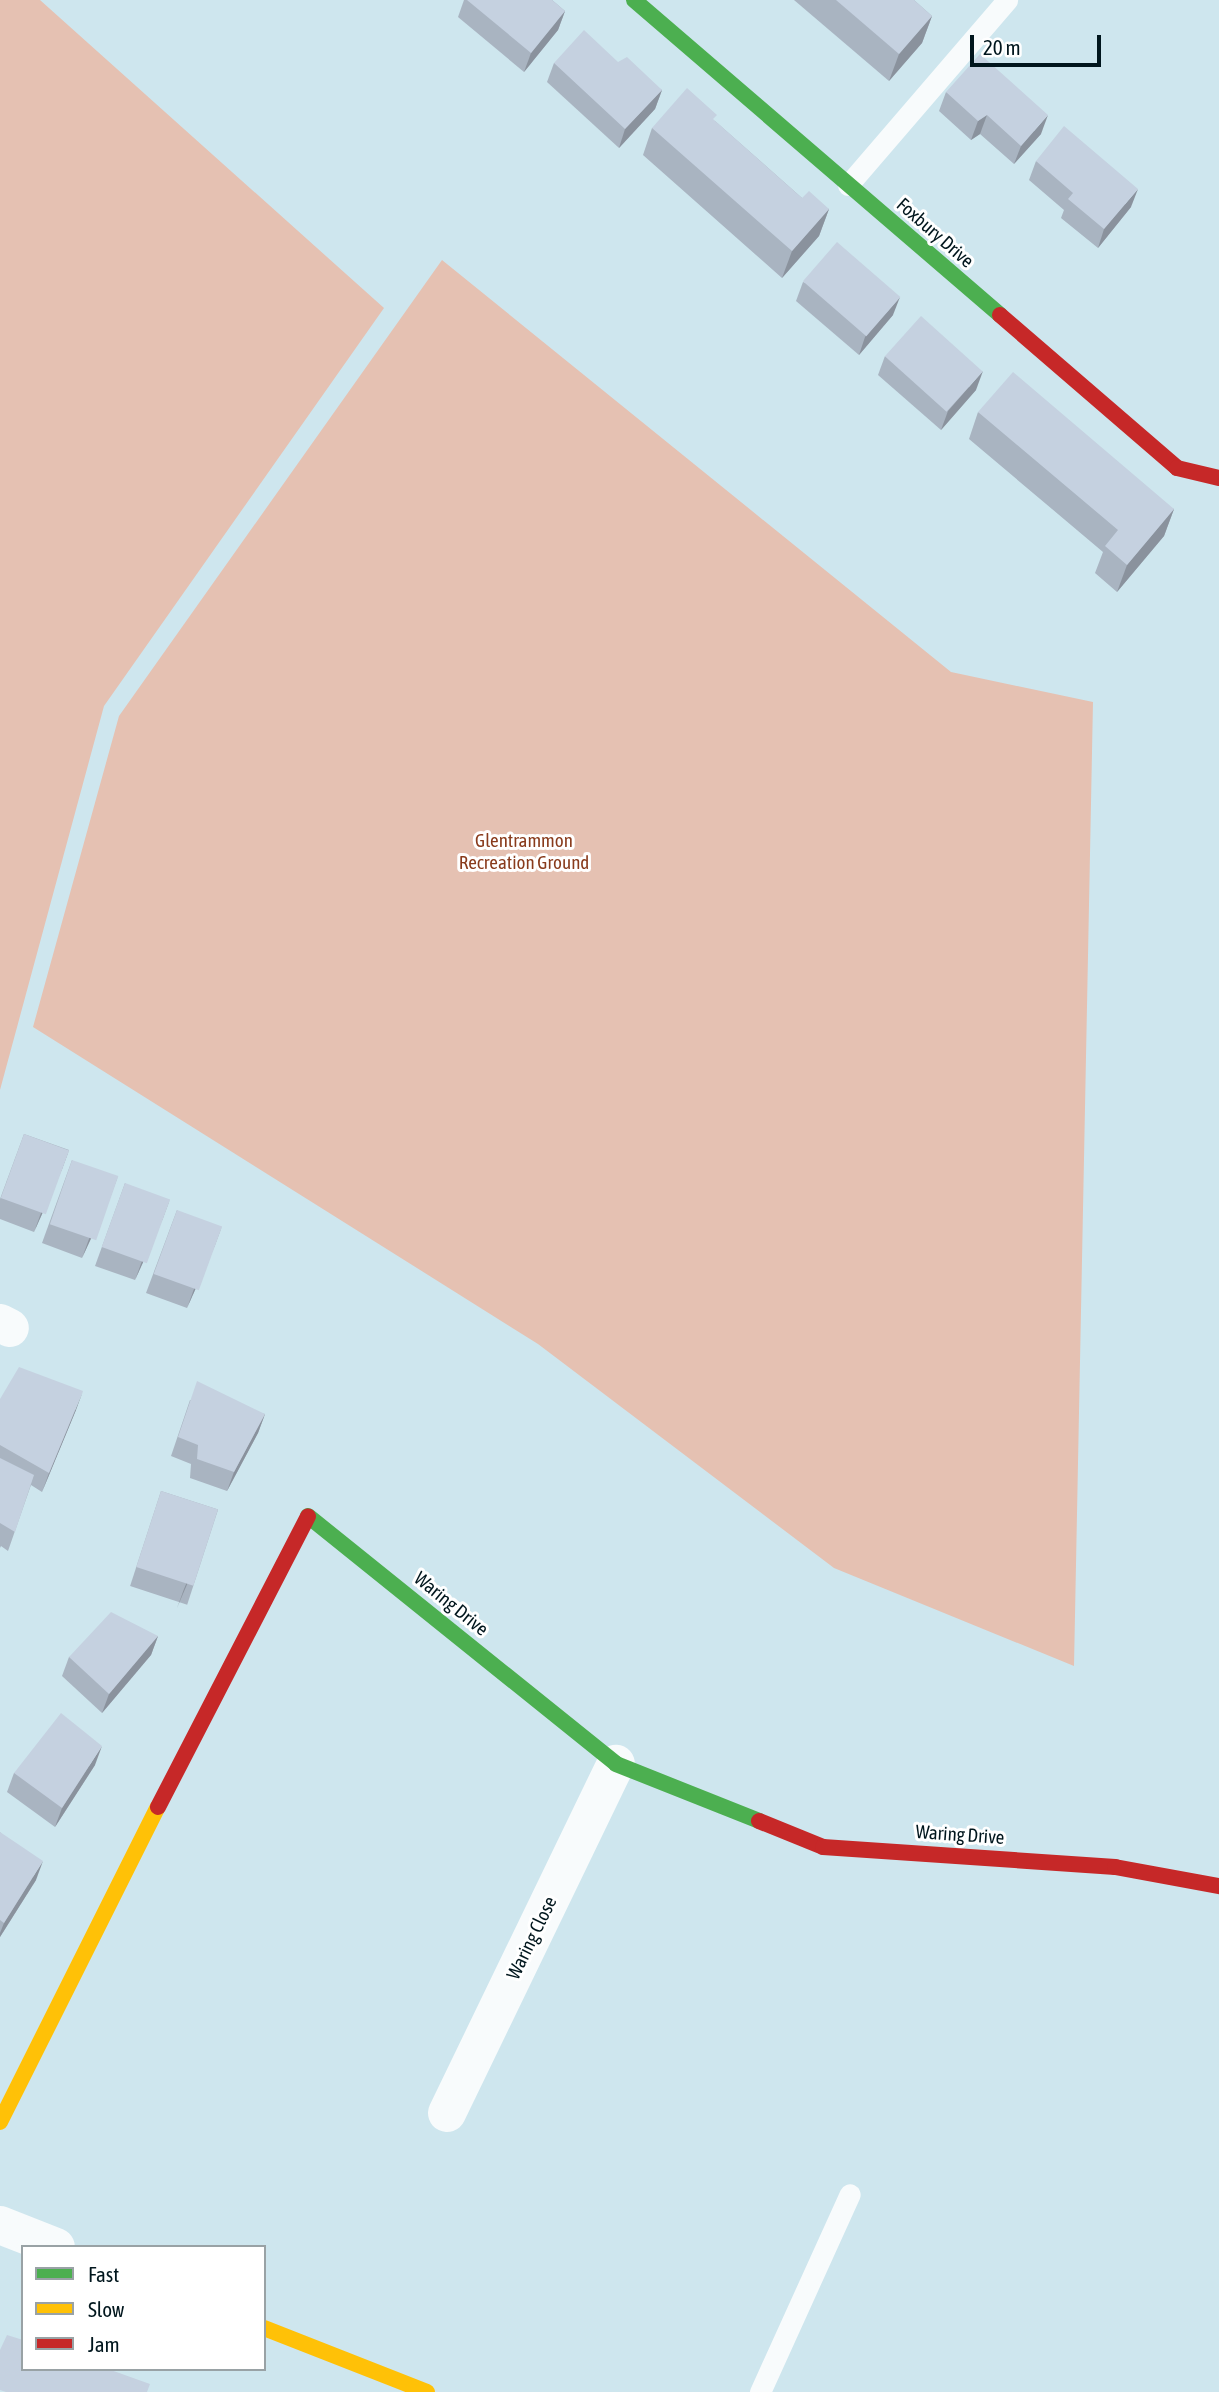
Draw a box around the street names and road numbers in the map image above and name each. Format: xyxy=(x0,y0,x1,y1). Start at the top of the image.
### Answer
street label: Foxbury Drive xyxy=(892,193,978,273)
street label: Waring Drive xyxy=(409,1567,493,1641)
street label: Waring Drive xyxy=(915,1821,1005,1849)
street label: Waring Close xyxy=(502,1893,562,1983)

